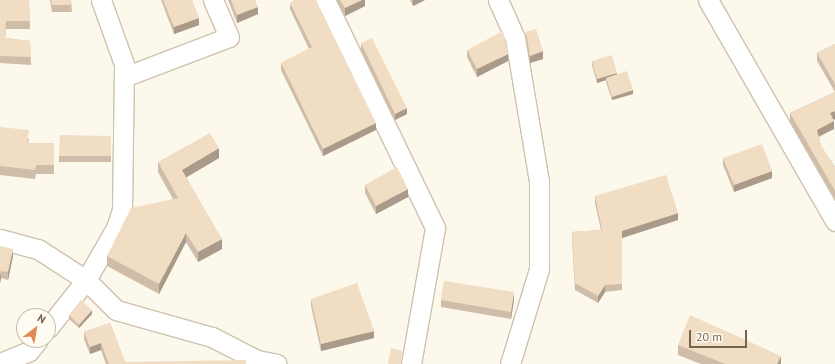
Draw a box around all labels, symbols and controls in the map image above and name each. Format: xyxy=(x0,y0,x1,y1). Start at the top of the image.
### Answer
north arrow xyxy=(16,308,56,348)
text: N xyxy=(35,311,48,326)
scale bar xyxy=(691,322,749,348)
text: 20 m xyxy=(696,329,722,344)

